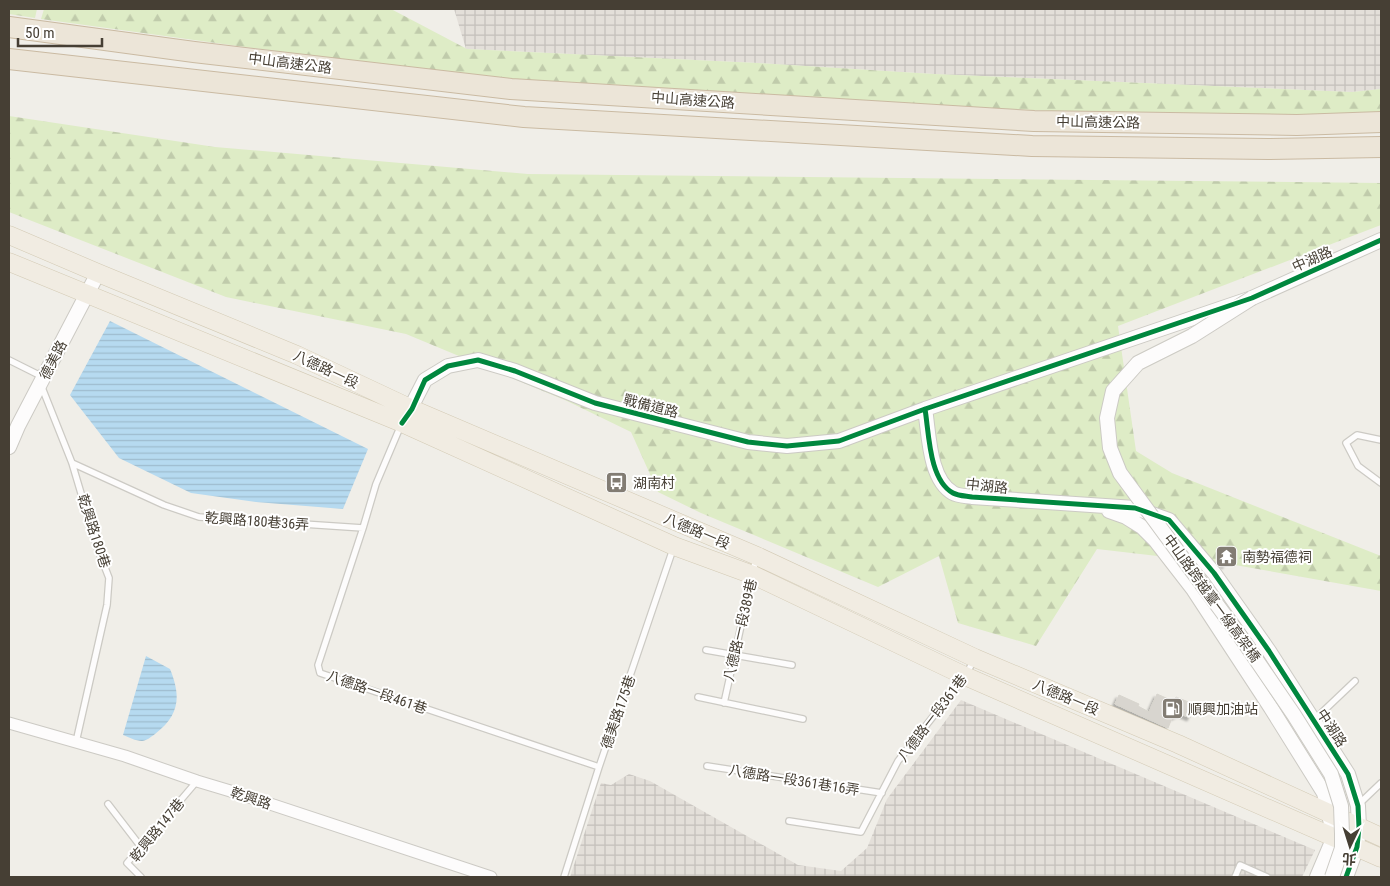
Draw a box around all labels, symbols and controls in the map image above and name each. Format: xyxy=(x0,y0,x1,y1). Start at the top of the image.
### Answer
scale bar xyxy=(18,15,101,47)
text: 50 m xyxy=(25,24,55,42)
street label: 中山高速公路 xyxy=(247,50,333,76)
street label: 中山高速公路 xyxy=(651,89,735,111)
street label: 中山高速公路 xyxy=(1056,113,1140,131)
street label: 中湖路 xyxy=(1290,243,1334,275)
street label: 德美路 xyxy=(36,338,70,382)
street label: 八德路一段 xyxy=(291,347,361,391)
street label: 戰備道路 xyxy=(622,391,680,421)
bus stop icon: 湖南村 xyxy=(605,471,629,495)
place label: 湖南村 xyxy=(633,475,675,491)
street label: 中湖路 xyxy=(965,476,1009,496)
street label: 乾興路180巷 xyxy=(75,492,113,570)
street label: 乾興路180巷36弄 xyxy=(204,509,310,533)
street label: 八德路一段 xyxy=(662,510,732,552)
street label: 中山路跨越臺一線高架橋 xyxy=(1160,531,1264,665)
temple icon: 南勢福德祠 xyxy=(1214,545,1238,569)
place label: 南勢福德祠 xyxy=(1242,549,1312,565)
street label: 八德路一段389巷 xyxy=(720,577,760,683)
street label: 八德路一段461巷 xyxy=(325,667,429,717)
street label: 八德路一段361巷 xyxy=(894,671,970,765)
street label: 德美路175巷 xyxy=(598,673,638,751)
street label: 八德路一段 xyxy=(1031,676,1101,718)
fuel station icon: 順興加油站 xyxy=(1160,697,1184,721)
place label: 順興加油站 xyxy=(1188,701,1258,717)
street label: 中湖路 xyxy=(1314,706,1350,750)
street label: 八德路一段361巷16弄 xyxy=(727,762,861,798)
street label: 乾興路 xyxy=(229,784,273,812)
street label: 乾興路147巷 xyxy=(127,795,187,865)
north arrow xyxy=(1325,821,1375,871)
text: 北 xyxy=(1342,850,1357,867)

